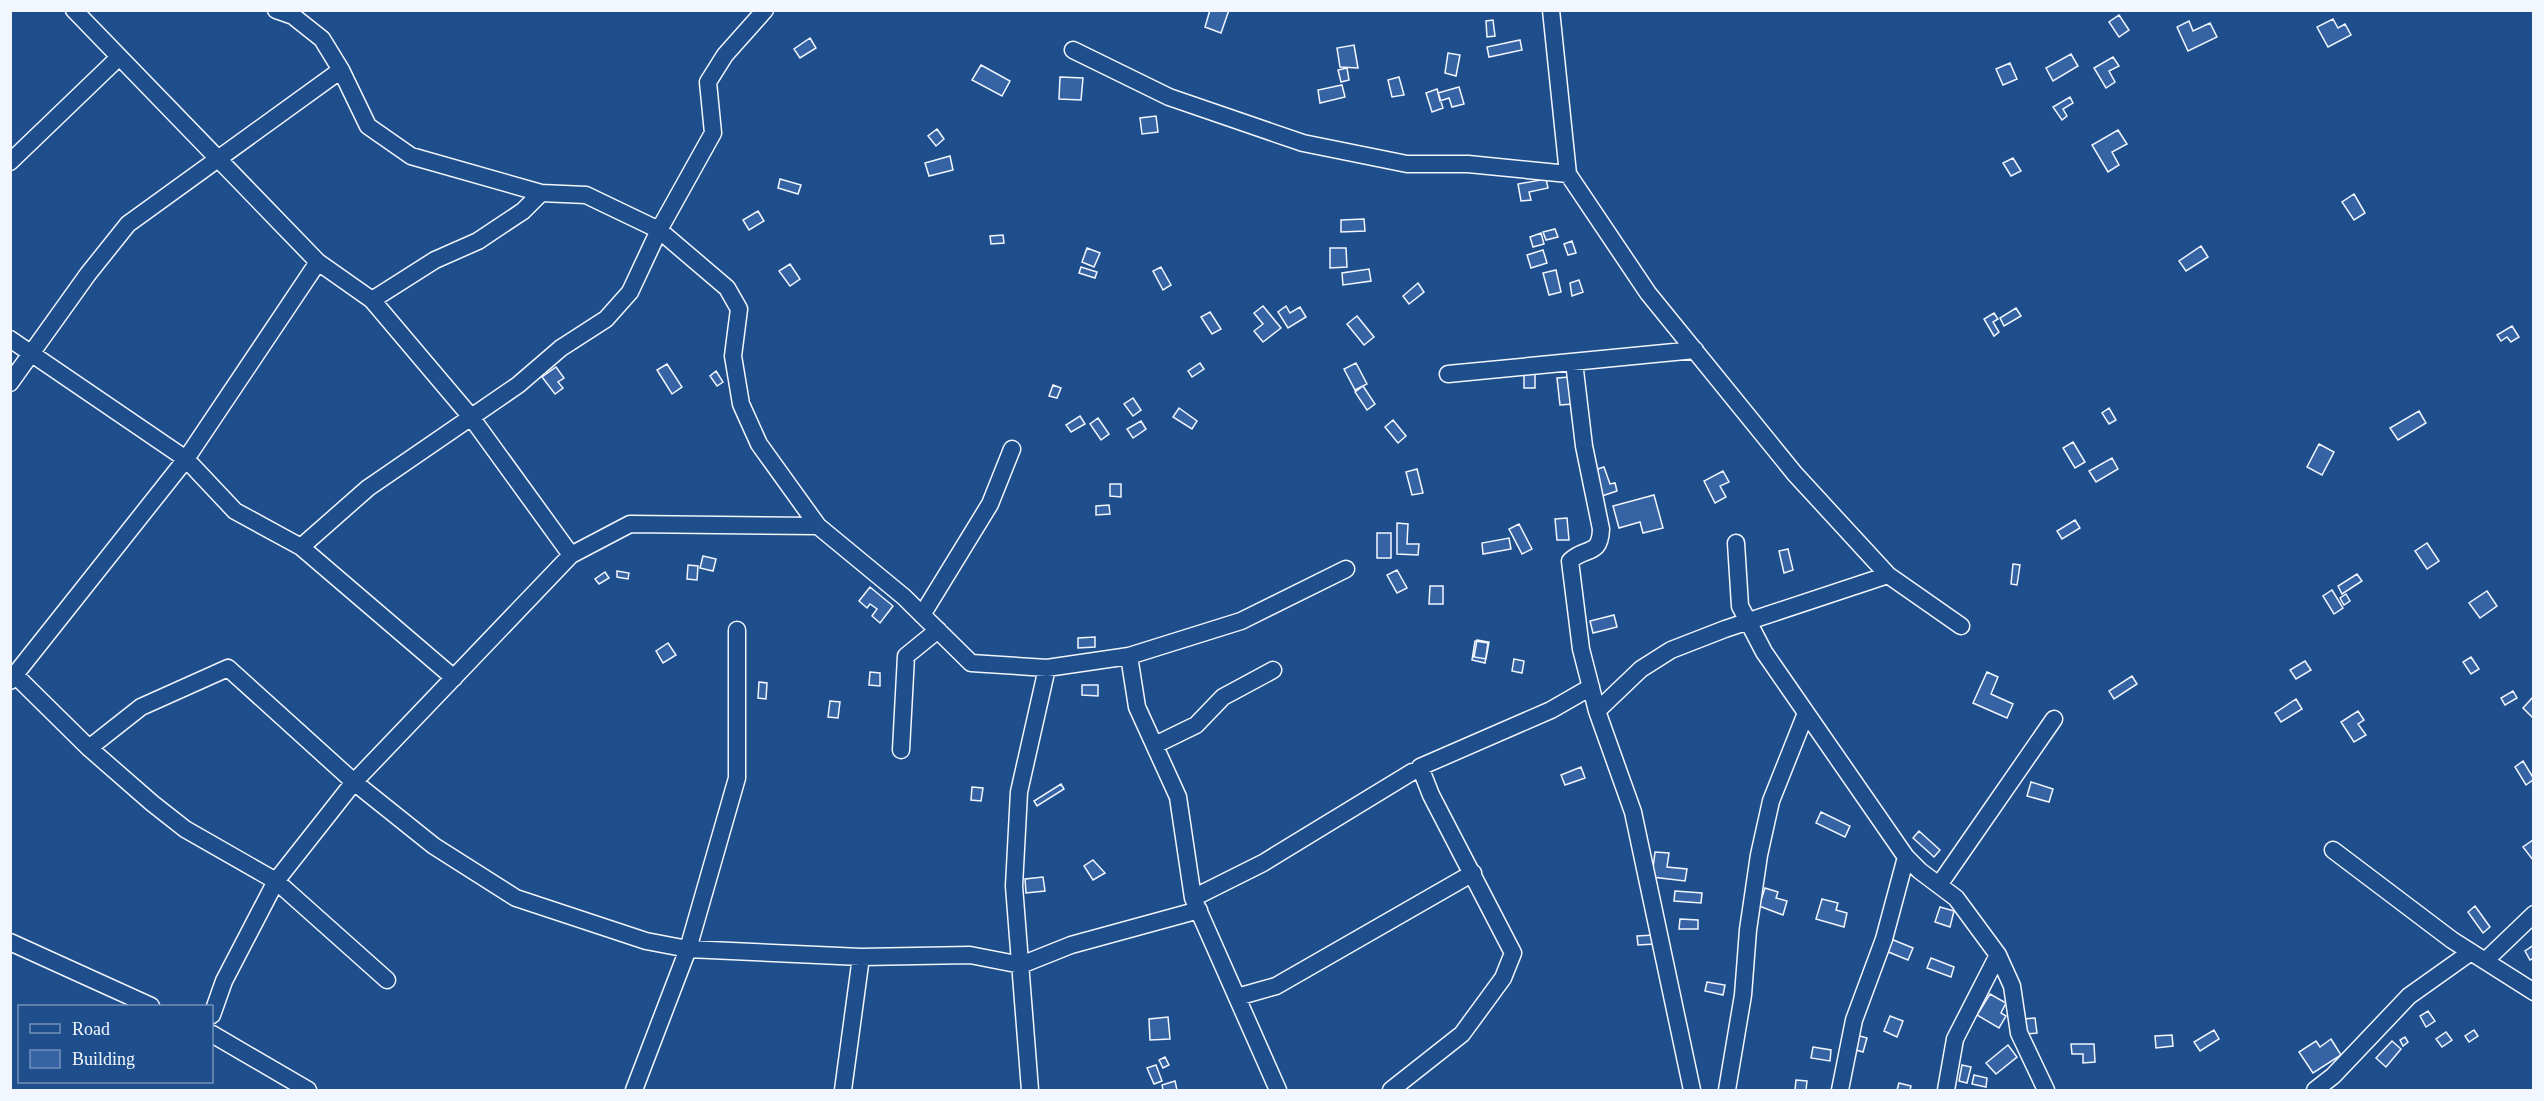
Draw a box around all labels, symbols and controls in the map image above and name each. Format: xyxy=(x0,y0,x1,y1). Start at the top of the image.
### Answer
legend xyxy=(18,1005,213,1083)
text: Road xyxy=(72,1019,110,1039)
text: Building xyxy=(72,1049,135,1069)

